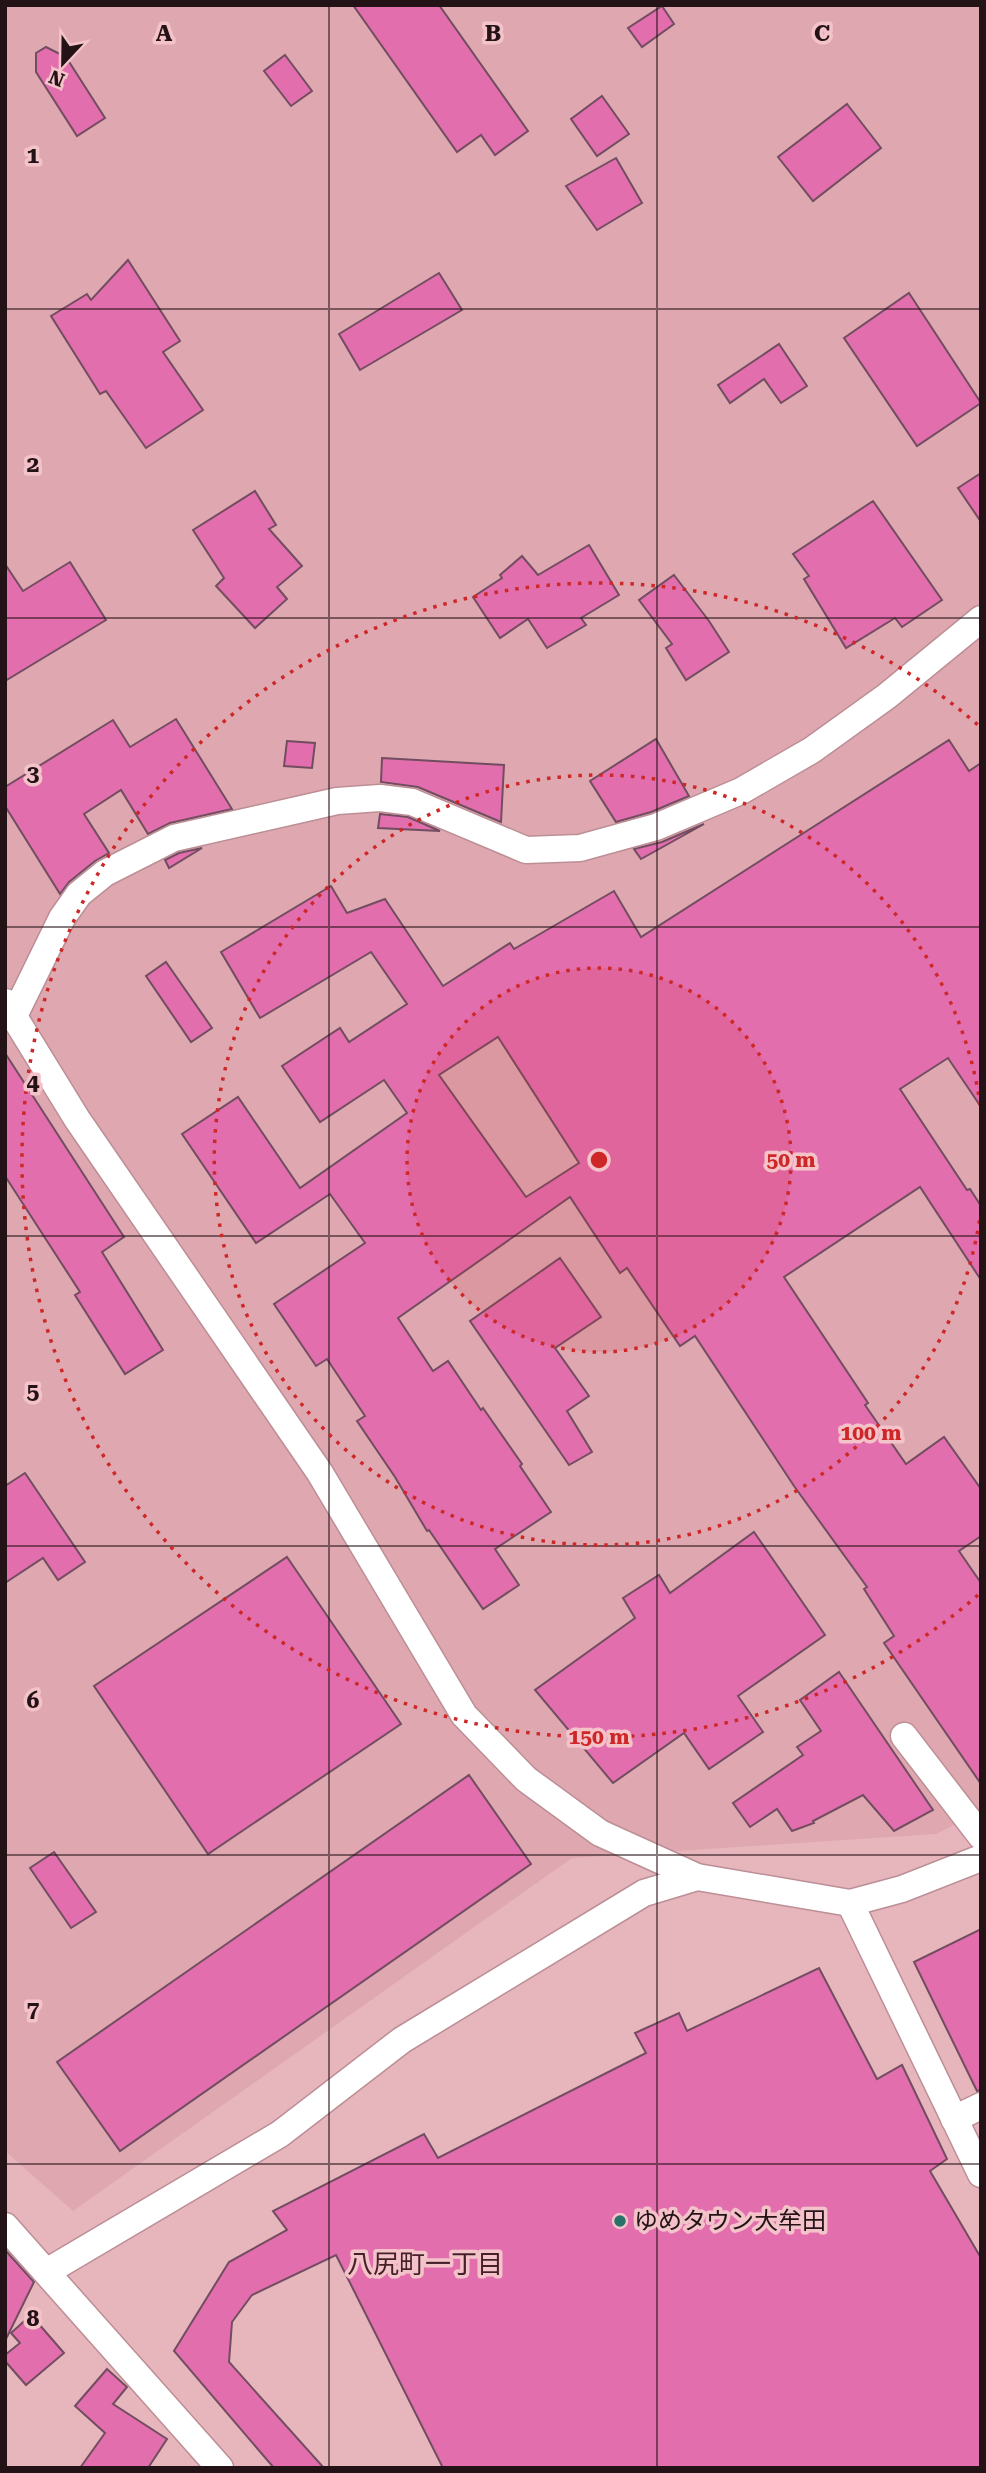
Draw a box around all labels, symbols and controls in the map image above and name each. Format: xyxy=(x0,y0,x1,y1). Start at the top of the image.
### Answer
text: A xyxy=(156,20,173,47)
text: B xyxy=(485,20,501,47)
text: C xyxy=(814,20,830,47)
north arrow xyxy=(28,28,98,98)
text: N xyxy=(45,65,68,92)
text: 1 xyxy=(27,142,40,169)
text: 2 xyxy=(27,451,39,478)
text: 3 xyxy=(27,760,40,787)
text: 4 xyxy=(27,1069,40,1096)
centre of rings xyxy=(587,1148,611,1172)
text: 50 m xyxy=(766,1148,816,1172)
text: 5 xyxy=(27,1378,40,1405)
text: 100 m xyxy=(841,1421,901,1445)
text: 6 xyxy=(27,1687,40,1714)
text: 150 m xyxy=(569,1725,629,1749)
text: 7 xyxy=(27,1996,40,2023)
place label: ゆめタウン大牟田 xyxy=(634,2207,826,2235)
marker: ゆめタウン大牟田 xyxy=(612,2213,628,2229)
district label: 八尻町一丁目 xyxy=(347,2249,503,2279)
text: 8 xyxy=(27,2305,40,2332)

